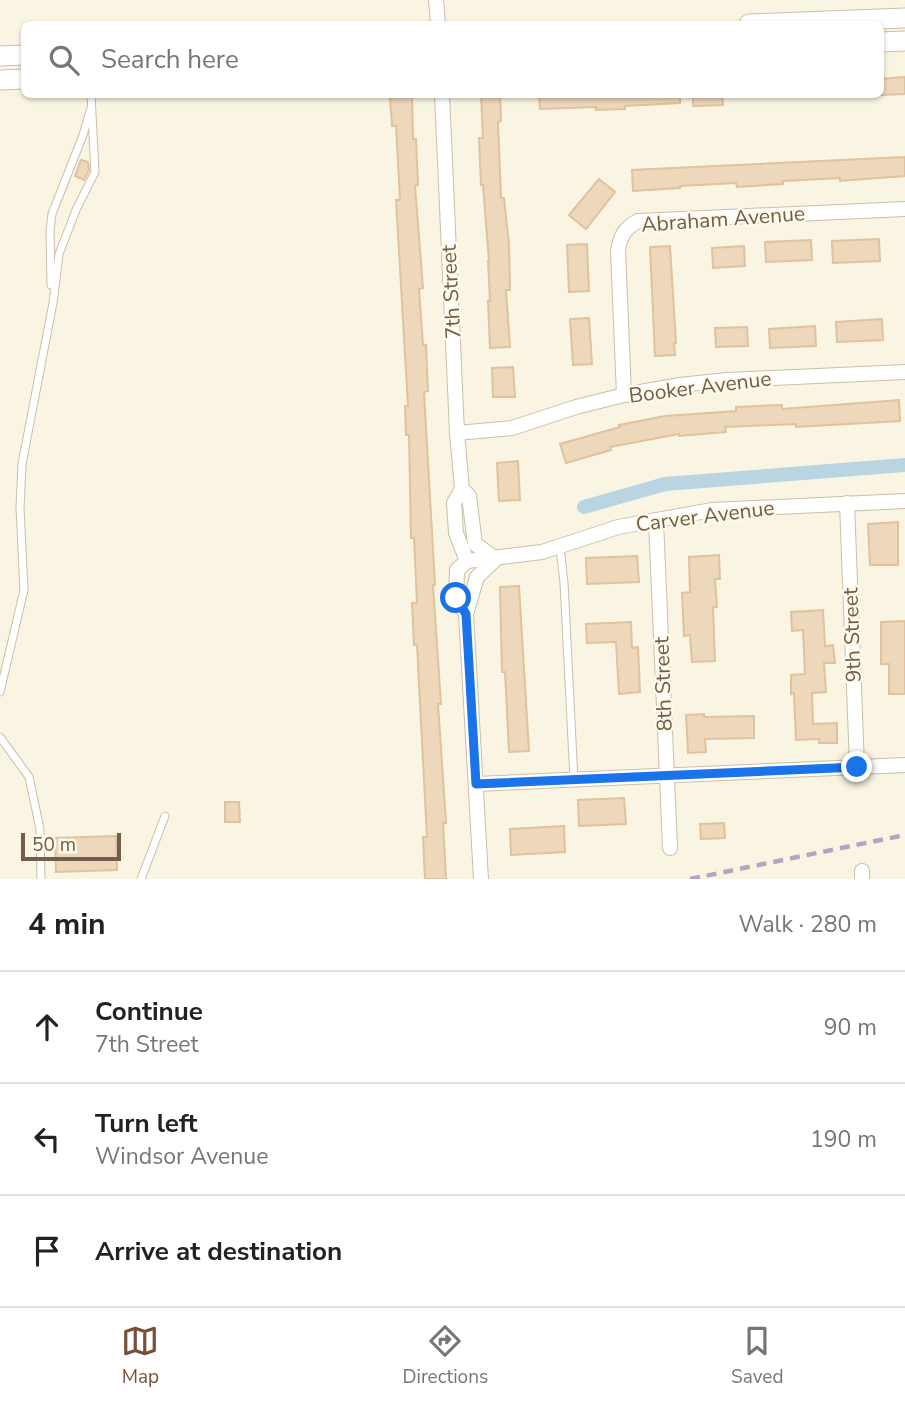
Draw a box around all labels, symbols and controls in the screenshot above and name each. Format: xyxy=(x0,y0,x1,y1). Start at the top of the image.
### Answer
search box xyxy=(21,21,884,98)
icon: search xyxy=(45,41,83,79)
text: Search here xyxy=(101,42,239,77)
street label: Abraham Avenue xyxy=(640,199,806,239)
street label: 7th Street xyxy=(435,243,467,340)
street label: Booker Avenue xyxy=(627,364,773,410)
street label: Carver Avenue xyxy=(634,494,776,538)
route start xyxy=(440,582,471,613)
street label: 9th Street xyxy=(836,587,868,683)
street label: 8th Street xyxy=(647,636,679,732)
route end xyxy=(841,751,872,782)
scale bar xyxy=(21,830,121,862)
text: 50 m xyxy=(32,832,76,858)
text: 4 min xyxy=(28,904,106,945)
text: Walk · 280 m xyxy=(738,909,877,940)
text: Continue xyxy=(95,994,203,1029)
icon: ahead xyxy=(28,1008,66,1046)
text: 90 m xyxy=(824,1012,877,1043)
text: 7th Street xyxy=(95,1029,199,1060)
text: Turn left xyxy=(95,1106,198,1141)
icon: left xyxy=(28,1120,66,1158)
text: 190 m xyxy=(810,1124,877,1155)
text: Windsor Avenue xyxy=(95,1141,268,1172)
icon: arrive xyxy=(28,1232,66,1270)
text: Arrive at destination xyxy=(95,1234,342,1269)
tab: Map xyxy=(121,1322,159,1390)
tab: Directions xyxy=(402,1322,488,1390)
tab: Saved xyxy=(731,1322,784,1390)

